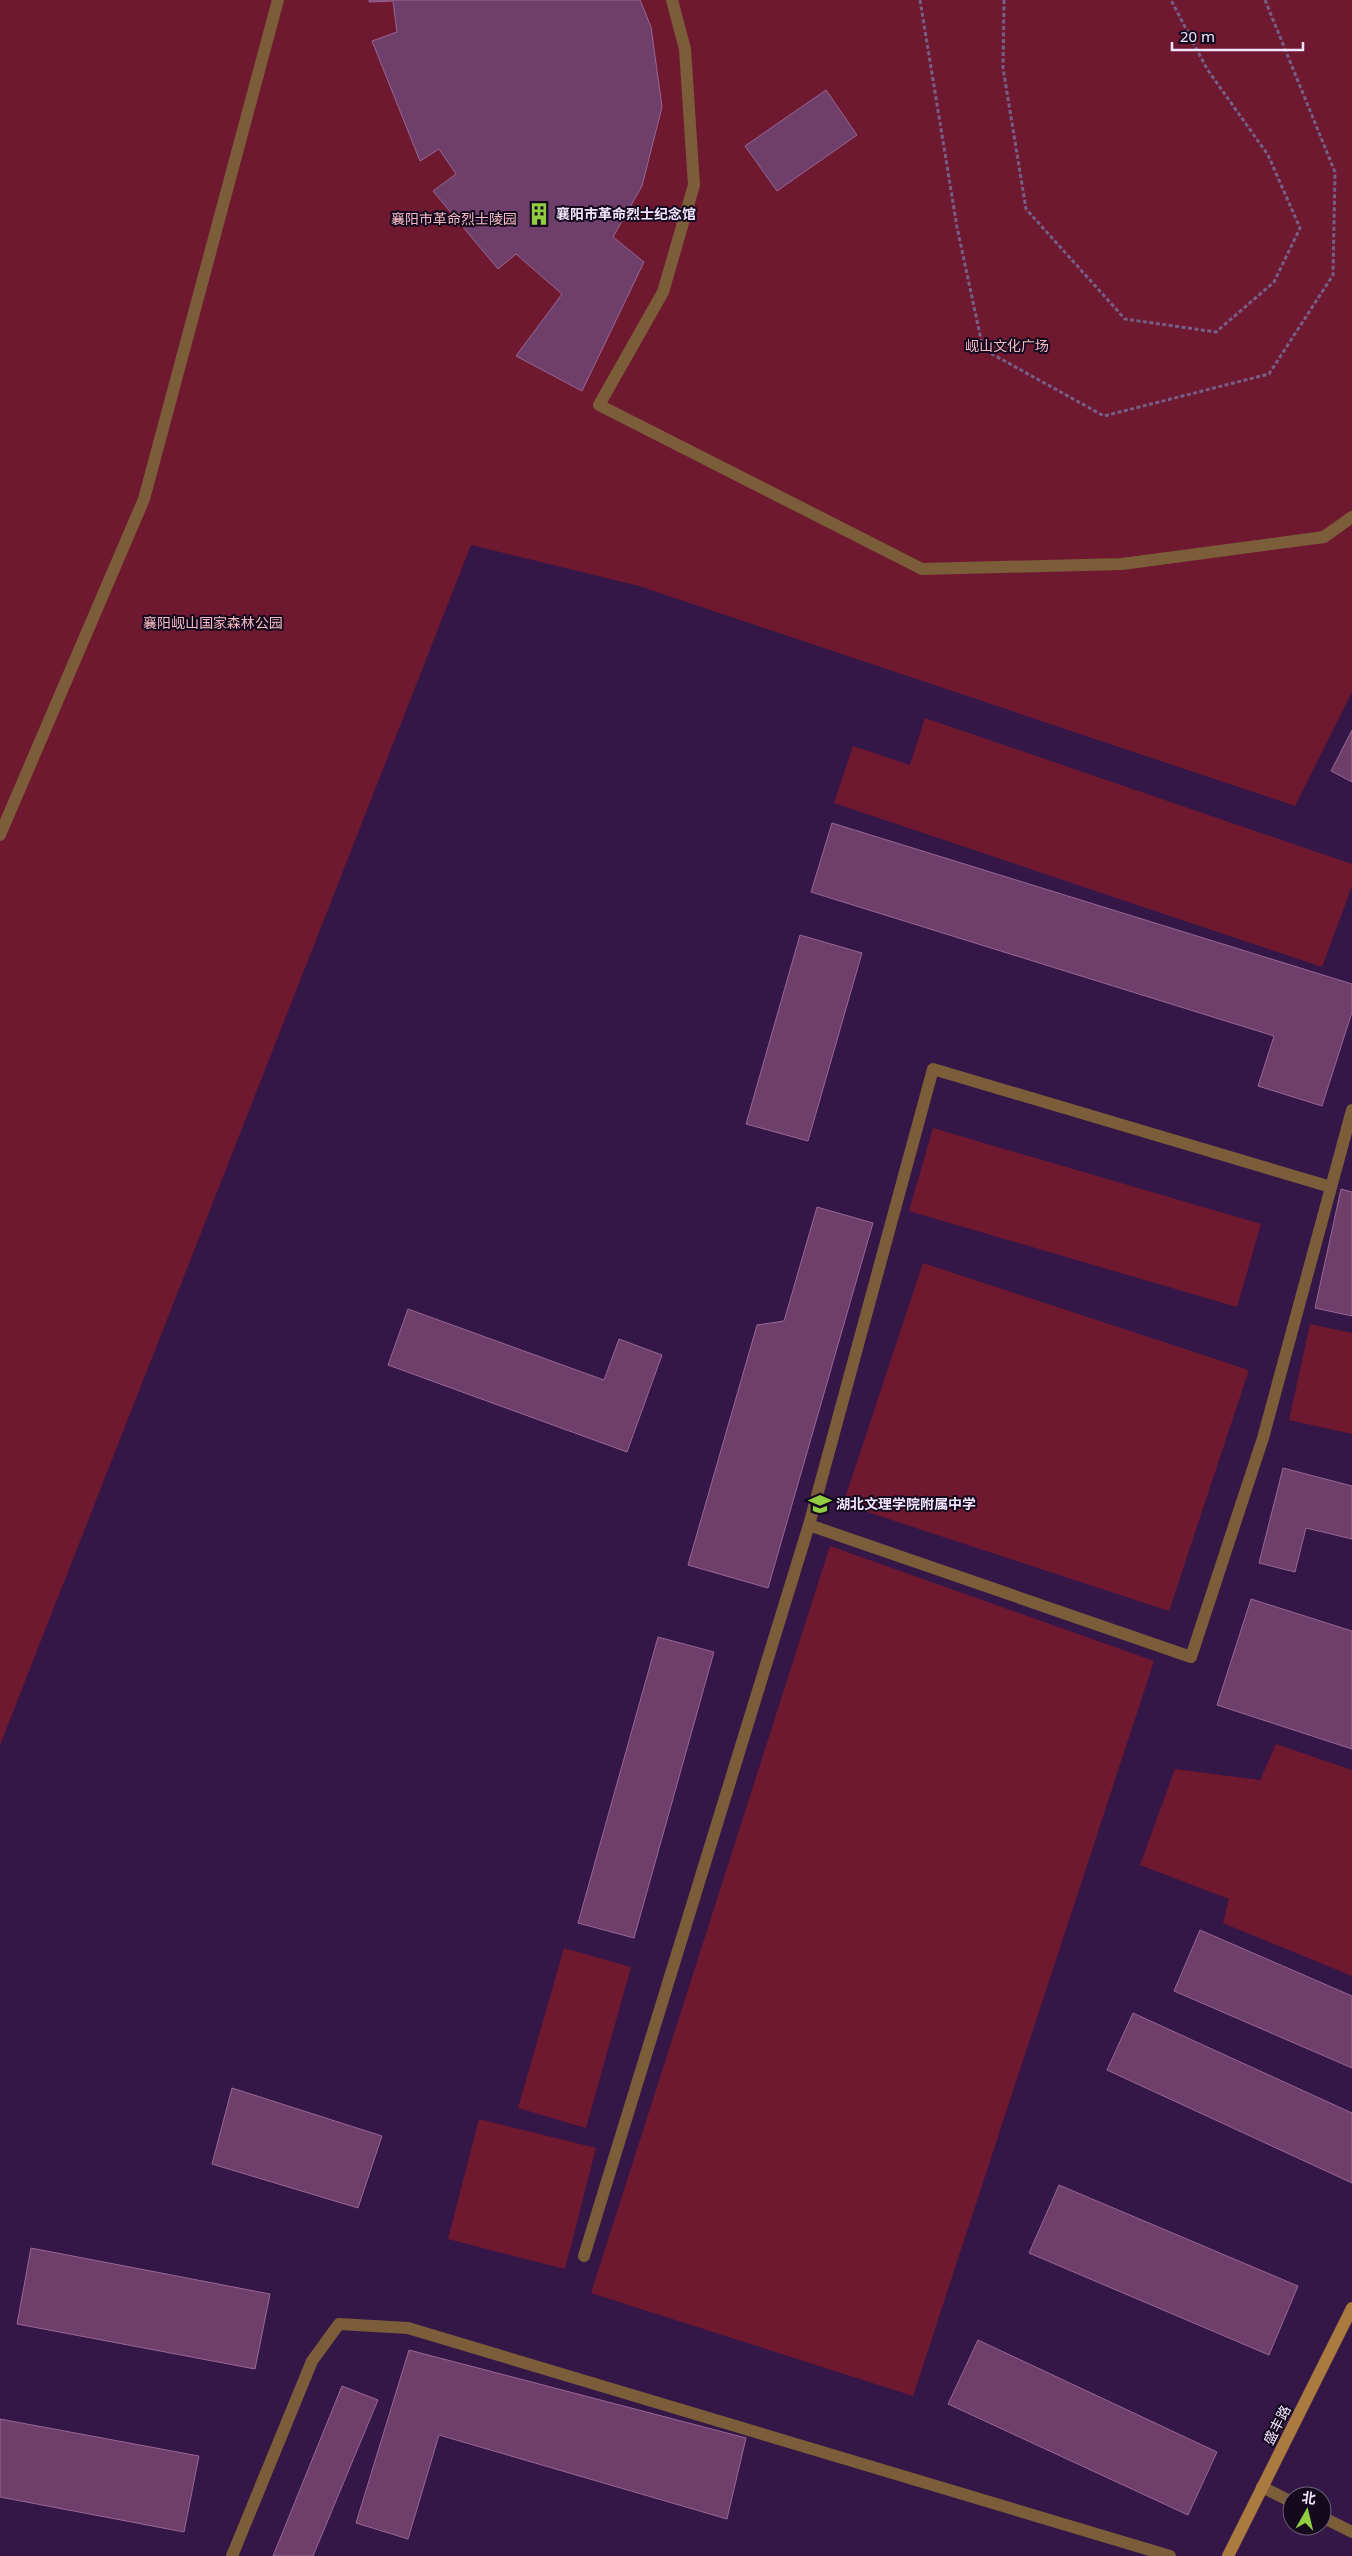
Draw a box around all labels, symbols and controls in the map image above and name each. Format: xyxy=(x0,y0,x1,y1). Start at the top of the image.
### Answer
scale bar xyxy=(1172,20,1303,52)
text: 20 m xyxy=(1180,26,1215,46)
building icon: 襄阳市革命烈士纪念馆 xyxy=(526,201,552,227)
place label: 襄阳市革命烈士纪念馆 xyxy=(556,204,696,223)
park label: 襄阳市革命烈士陵园 xyxy=(391,209,517,228)
park label: 岘山文化广场 xyxy=(965,336,1049,355)
park label: 襄阳岘山国家森林公园 xyxy=(143,613,283,632)
school or university icon: 湖北文理学院附属中学 xyxy=(807,1491,833,1517)
place label: 湖北文理学院附属中学 xyxy=(836,1494,976,1513)
street label: 盛丰路 xyxy=(1259,2402,1295,2448)
north arrow xyxy=(1282,2486,1332,2536)
text: 北 xyxy=(1301,2487,1317,2508)

